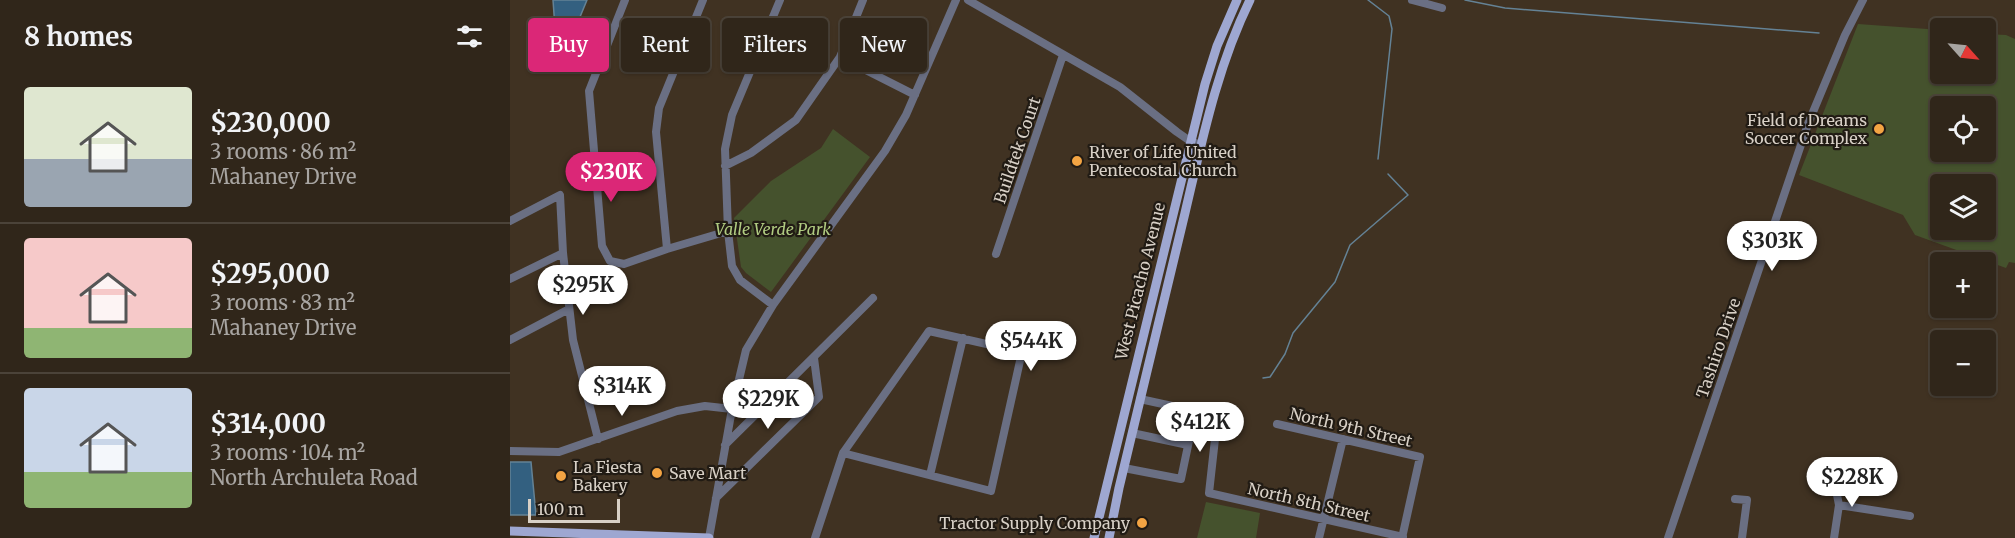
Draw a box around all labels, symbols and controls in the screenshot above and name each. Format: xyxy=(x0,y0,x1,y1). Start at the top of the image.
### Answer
chip: Buy xyxy=(528,18,609,72)
chip: Rent xyxy=(621,18,710,72)
chip: Filters xyxy=(722,18,828,72)
chip: New xyxy=(840,18,927,72)
north arrow xyxy=(1930,18,1996,84)
map controls xyxy=(1930,18,1996,396)
text: 8 homes xyxy=(24,20,133,53)
icon: filters xyxy=(453,20,486,53)
street label: Buildtek Court xyxy=(989,93,1045,206)
button: locate xyxy=(1930,96,1996,162)
text: $230,000 xyxy=(210,106,331,139)
place label: Field of Dreams Soccer Complex xyxy=(1745,110,1867,148)
icon: home xyxy=(72,111,144,183)
marker: Field of Dreams Soccer Complex xyxy=(1872,122,1886,136)
text: 3 rooms · 86 m² xyxy=(210,139,356,164)
place label: River of Life United Pentecostal Church xyxy=(1089,142,1237,180)
pin: $230K xyxy=(569,152,653,203)
marker: River of Life United Pentecostal Church xyxy=(1070,154,1084,168)
text: $230K xyxy=(580,159,642,184)
text: Mahaney Drive xyxy=(210,164,356,189)
button: layers xyxy=(1930,174,1996,240)
street label: West Picacho Avenue xyxy=(1111,200,1169,363)
park label: Valle Verde Park xyxy=(715,219,831,239)
pin: $303K xyxy=(1730,221,1814,272)
text: $303K xyxy=(1741,228,1803,253)
button: + xyxy=(1930,252,1996,318)
text: $295,000 xyxy=(210,257,330,290)
icon: home xyxy=(72,262,144,334)
pin: $295K xyxy=(541,265,625,316)
text: $295K xyxy=(552,272,614,297)
text: 3 rooms · 83 m² xyxy=(210,290,355,315)
street label: Tashiro Drive xyxy=(1692,295,1744,401)
text: Mahaney Drive xyxy=(210,315,356,340)
pin: $544K xyxy=(989,321,1073,372)
text: $544K xyxy=(999,328,1063,353)
button: − xyxy=(1930,330,1996,396)
pin: $314K xyxy=(580,366,664,417)
text: $314K xyxy=(593,373,651,398)
pin: $229K xyxy=(726,379,810,430)
text: $229K xyxy=(737,386,799,411)
pin: $412K xyxy=(1158,402,1242,453)
street label: North 9th Street xyxy=(1288,403,1415,451)
text: $314,000 xyxy=(210,407,326,440)
text: $412K xyxy=(1170,409,1230,434)
icon: home xyxy=(72,412,144,484)
text: 3 rooms · 104 m² xyxy=(210,440,365,465)
place label: La Fiesta Bakery xyxy=(573,457,642,495)
pin: $228K xyxy=(1810,457,1894,508)
place label: Save Mart xyxy=(669,463,747,483)
text: $228K xyxy=(1821,464,1883,489)
text: North Archuleta Road xyxy=(210,465,418,490)
marker: Save Mart xyxy=(650,466,664,480)
marker: La Fiesta Bakery xyxy=(554,469,568,483)
street label: North 8th Street xyxy=(1246,478,1373,526)
scale bar xyxy=(528,496,620,524)
text: 100 m xyxy=(537,499,584,519)
place label: Tractor Supply Company xyxy=(939,513,1131,533)
marker: Tractor Supply Company xyxy=(1135,516,1149,530)

